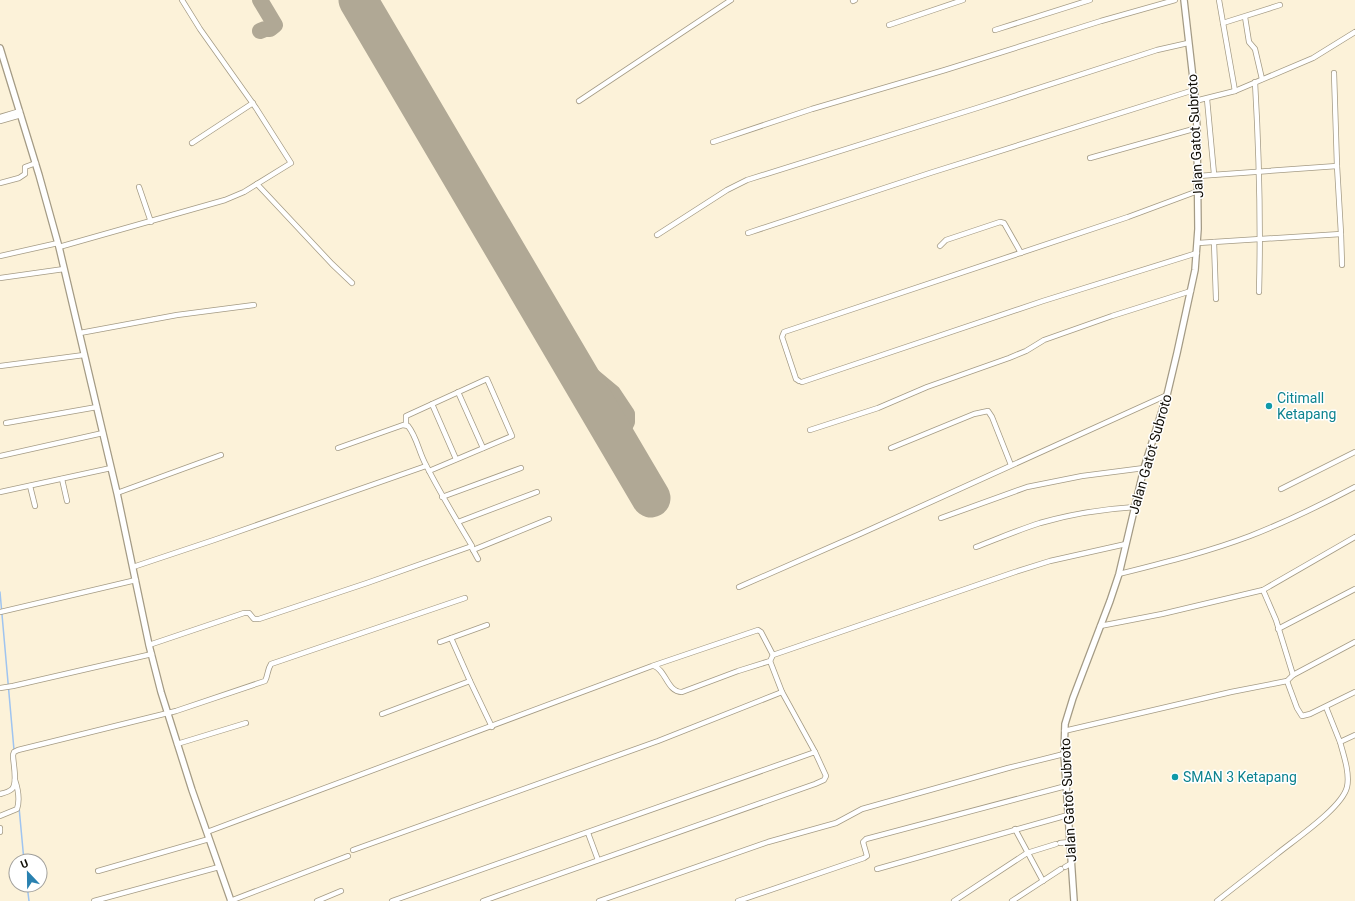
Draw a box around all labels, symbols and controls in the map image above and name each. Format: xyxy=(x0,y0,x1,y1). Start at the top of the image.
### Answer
street label: Jalan Gatot Subroto xyxy=(1184,74,1206,198)
place label: Citimall Ketapang xyxy=(1277,390,1336,422)
street label: Jalan Gatot Subroto xyxy=(1125,392,1175,516)
marker: Citimall Ketapang xyxy=(1264,401,1274,411)
street label: Jalan Gatot Subroto xyxy=(1057,738,1079,862)
place label: SMAN 3 Ketapang xyxy=(1183,769,1297,785)
marker: SMAN 3 Ketapang xyxy=(1170,772,1180,782)
north arrow xyxy=(8,853,48,893)
text: U xyxy=(19,857,30,872)

